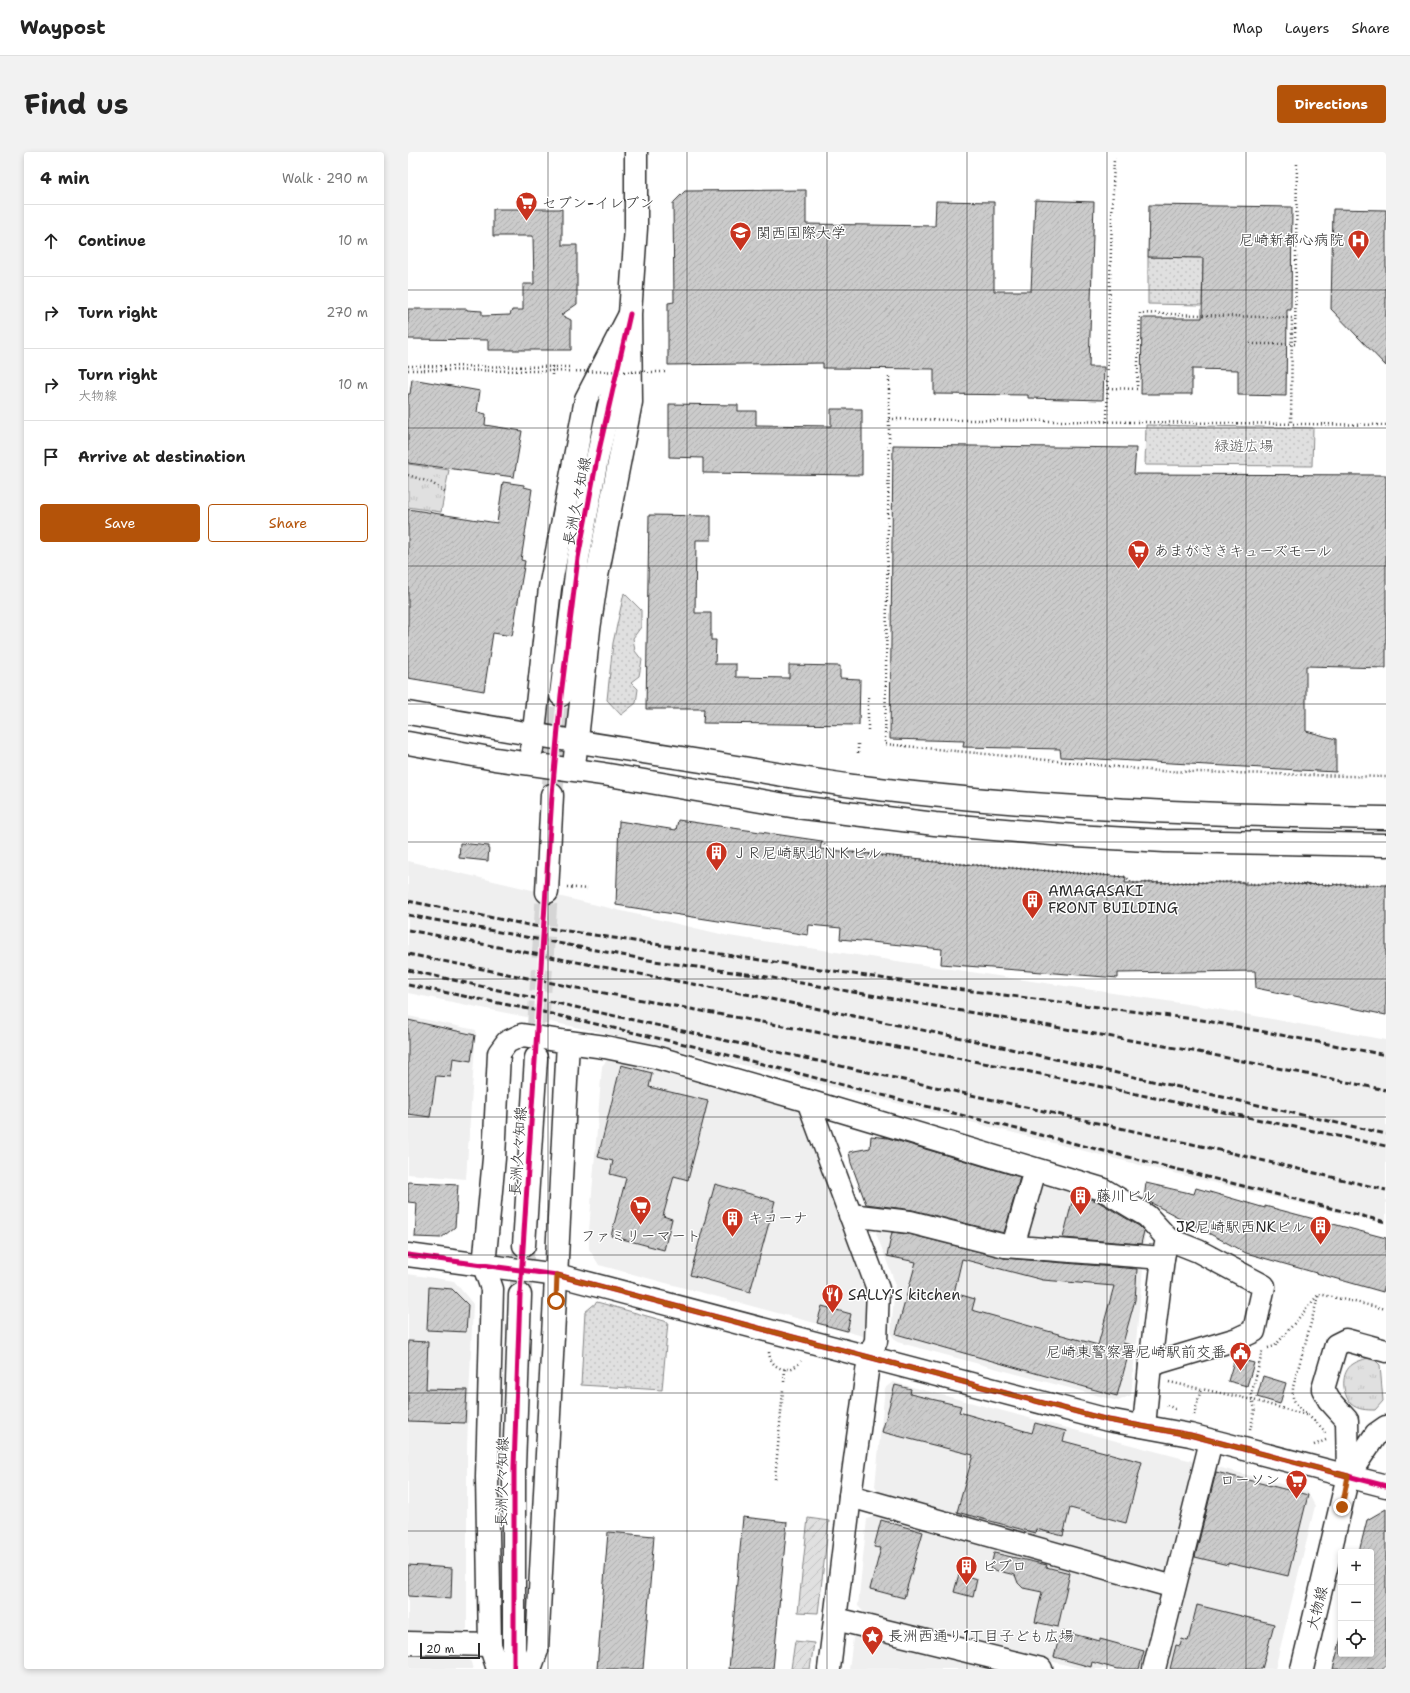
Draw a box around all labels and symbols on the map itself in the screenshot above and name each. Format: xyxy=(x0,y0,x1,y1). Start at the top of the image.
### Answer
supermarket icon: セブン-イレブン xyxy=(514,190,540,223)
place label: セブン-イレブン xyxy=(542,193,654,213)
school or university icon: 関西国際大学 xyxy=(727,220,753,253)
place label: 関西国際大学 xyxy=(756,223,846,243)
hospital icon: 尼崎新都心病院 xyxy=(1346,227,1372,260)
place label: 尼崎新都心病院 xyxy=(1239,230,1344,250)
park label: 緑遊広場 xyxy=(1214,436,1274,456)
street label: 長洲久々知線 xyxy=(559,455,595,547)
supermarket icon: あまがさきキューズモール xyxy=(1126,538,1152,571)
place label: あまがさきキューズモール xyxy=(1154,541,1332,561)
building icon: ＪＲ尼崎駅北ＮＫビル xyxy=(704,840,730,873)
place label: ＪＲ尼崎駅北ＮＫビル xyxy=(732,843,882,863)
place label: AMAGASAKI FRONT BUILDING xyxy=(1048,881,1178,918)
building icon: AMAGASAKI FRONT BUILDING xyxy=(1020,887,1046,920)
street label: 長洲久々知線 xyxy=(505,1105,531,1197)
building icon: 藤川ビル xyxy=(1068,1183,1094,1216)
place label: 藤川ビル xyxy=(1096,1186,1156,1206)
supermarket icon: ファミリーマート xyxy=(628,1194,654,1227)
building icon: キコーナ xyxy=(720,1205,746,1238)
place label: キコーナ xyxy=(748,1208,808,1228)
building icon: JR尼崎駅西NKビル xyxy=(1308,1214,1334,1247)
place label: JR尼崎駅西NKビル xyxy=(1176,1217,1306,1237)
place label: ファミリーマート xyxy=(581,1226,701,1246)
restaurant icon: SALLY'S kitchen xyxy=(819,1282,845,1315)
place label: SALLY'S kitchen xyxy=(848,1285,960,1305)
route start xyxy=(547,1292,565,1310)
public building icon: 尼崎東警察署尼崎駅前交番 xyxy=(1228,1339,1254,1372)
place label: 尼崎東警察署尼崎駅前交番 xyxy=(1046,1342,1226,1362)
street label: 長洲久々知線 xyxy=(491,1437,513,1527)
supermarket icon: ローソン xyxy=(1283,1467,1309,1500)
place label: ローソン xyxy=(1220,1470,1280,1490)
route end xyxy=(1333,1498,1351,1516)
building icon: ビブロ xyxy=(953,1553,979,1586)
place label: ビブロ xyxy=(982,1556,1027,1576)
street label: 大物線 xyxy=(1302,1584,1332,1632)
place icon: 長洲西通り1丁目子ども広場 xyxy=(859,1623,885,1656)
place label: 長洲西通り1丁目子ども広場 xyxy=(888,1626,1074,1646)
scale bar xyxy=(420,1641,480,1660)

